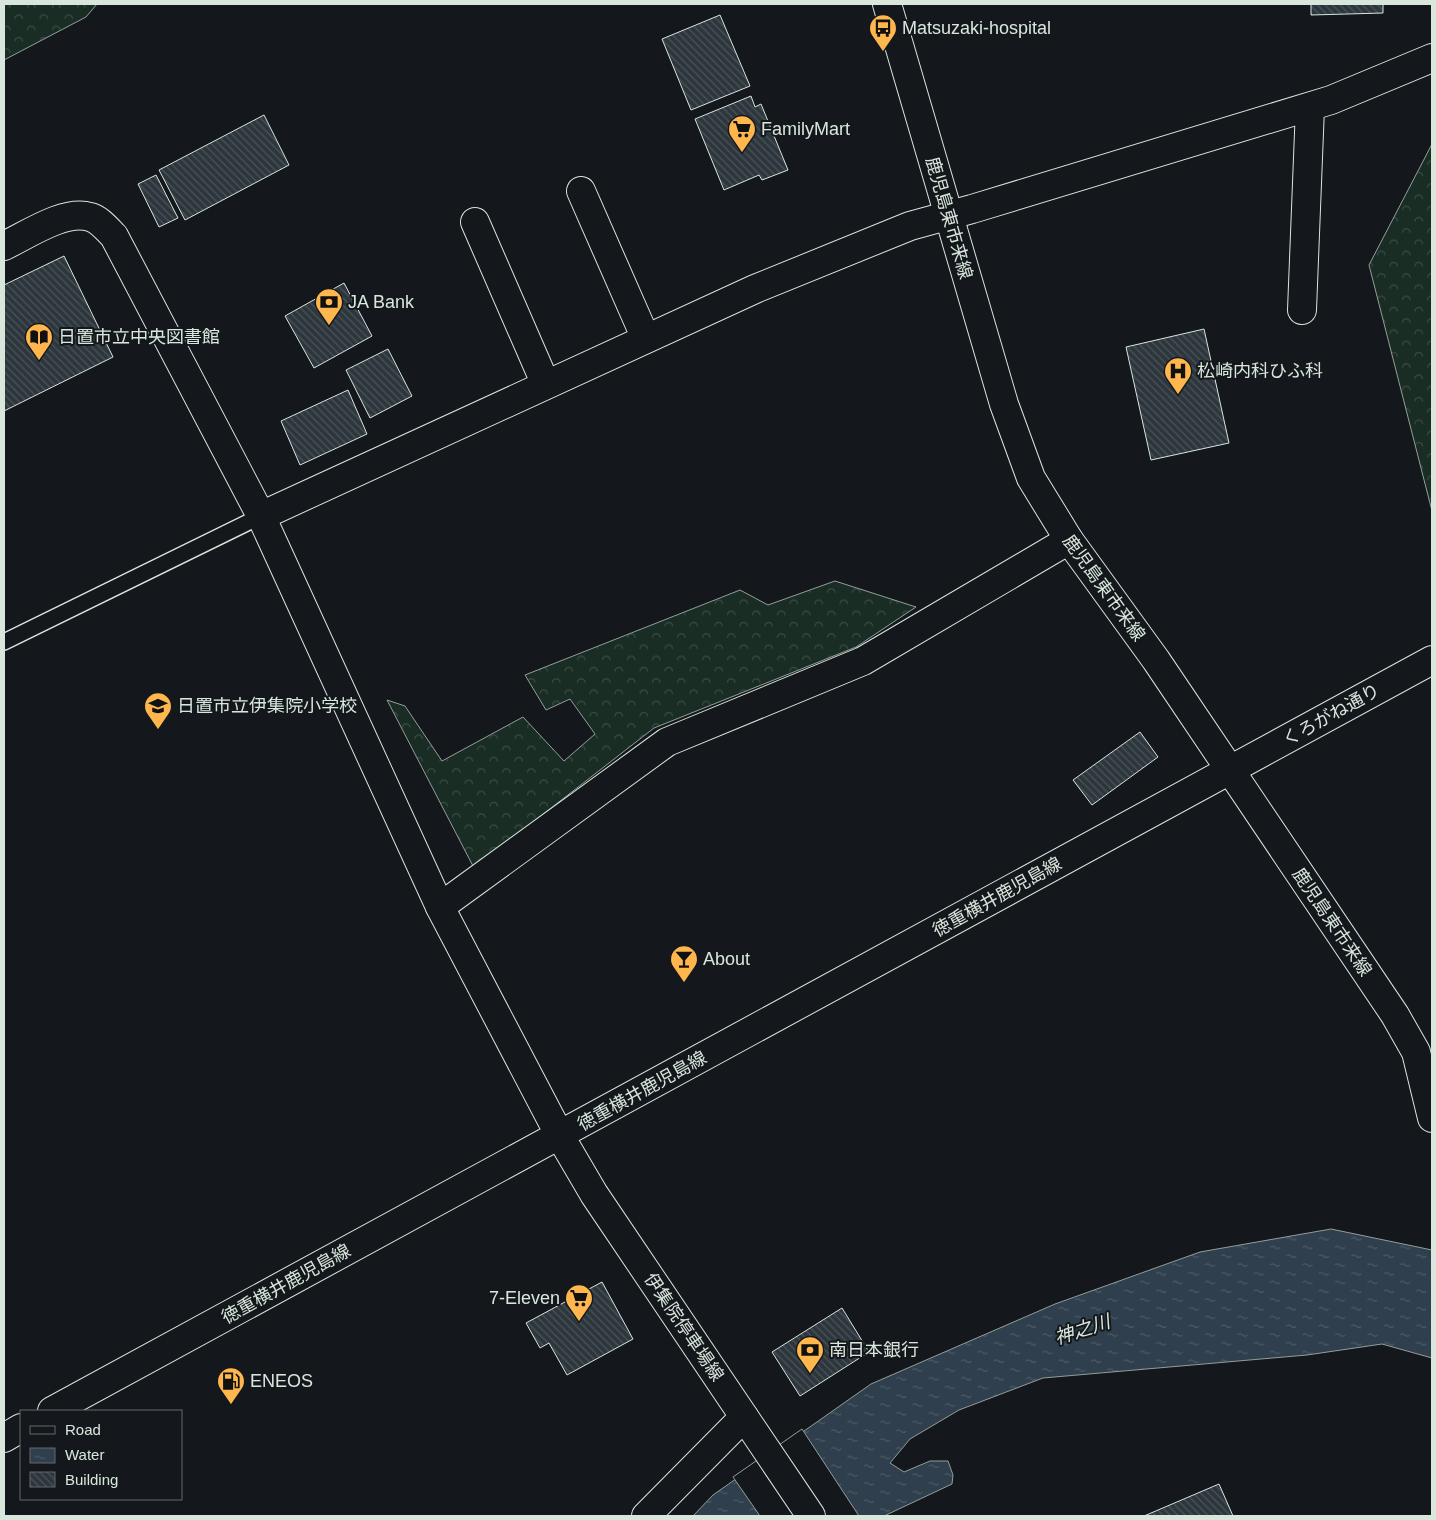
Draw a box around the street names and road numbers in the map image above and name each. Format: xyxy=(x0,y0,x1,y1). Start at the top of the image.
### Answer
street label: 鹿児島東市来線 xyxy=(922,155,976,281)
street label: 鹿児島東市来線 xyxy=(1059,531,1149,645)
street label: くろがね通り xyxy=(1279,680,1383,750)
street label: 徳重横井鹿児島線 xyxy=(929,853,1065,941)
street label: 鹿児島東市来線 xyxy=(1288,864,1376,980)
street label: 徳重横井鹿児島線 xyxy=(574,1047,710,1135)
street label: 徳重横井鹿児島線 xyxy=(218,1240,354,1328)
street label: 伊集院停車場線 xyxy=(640,1269,728,1385)

